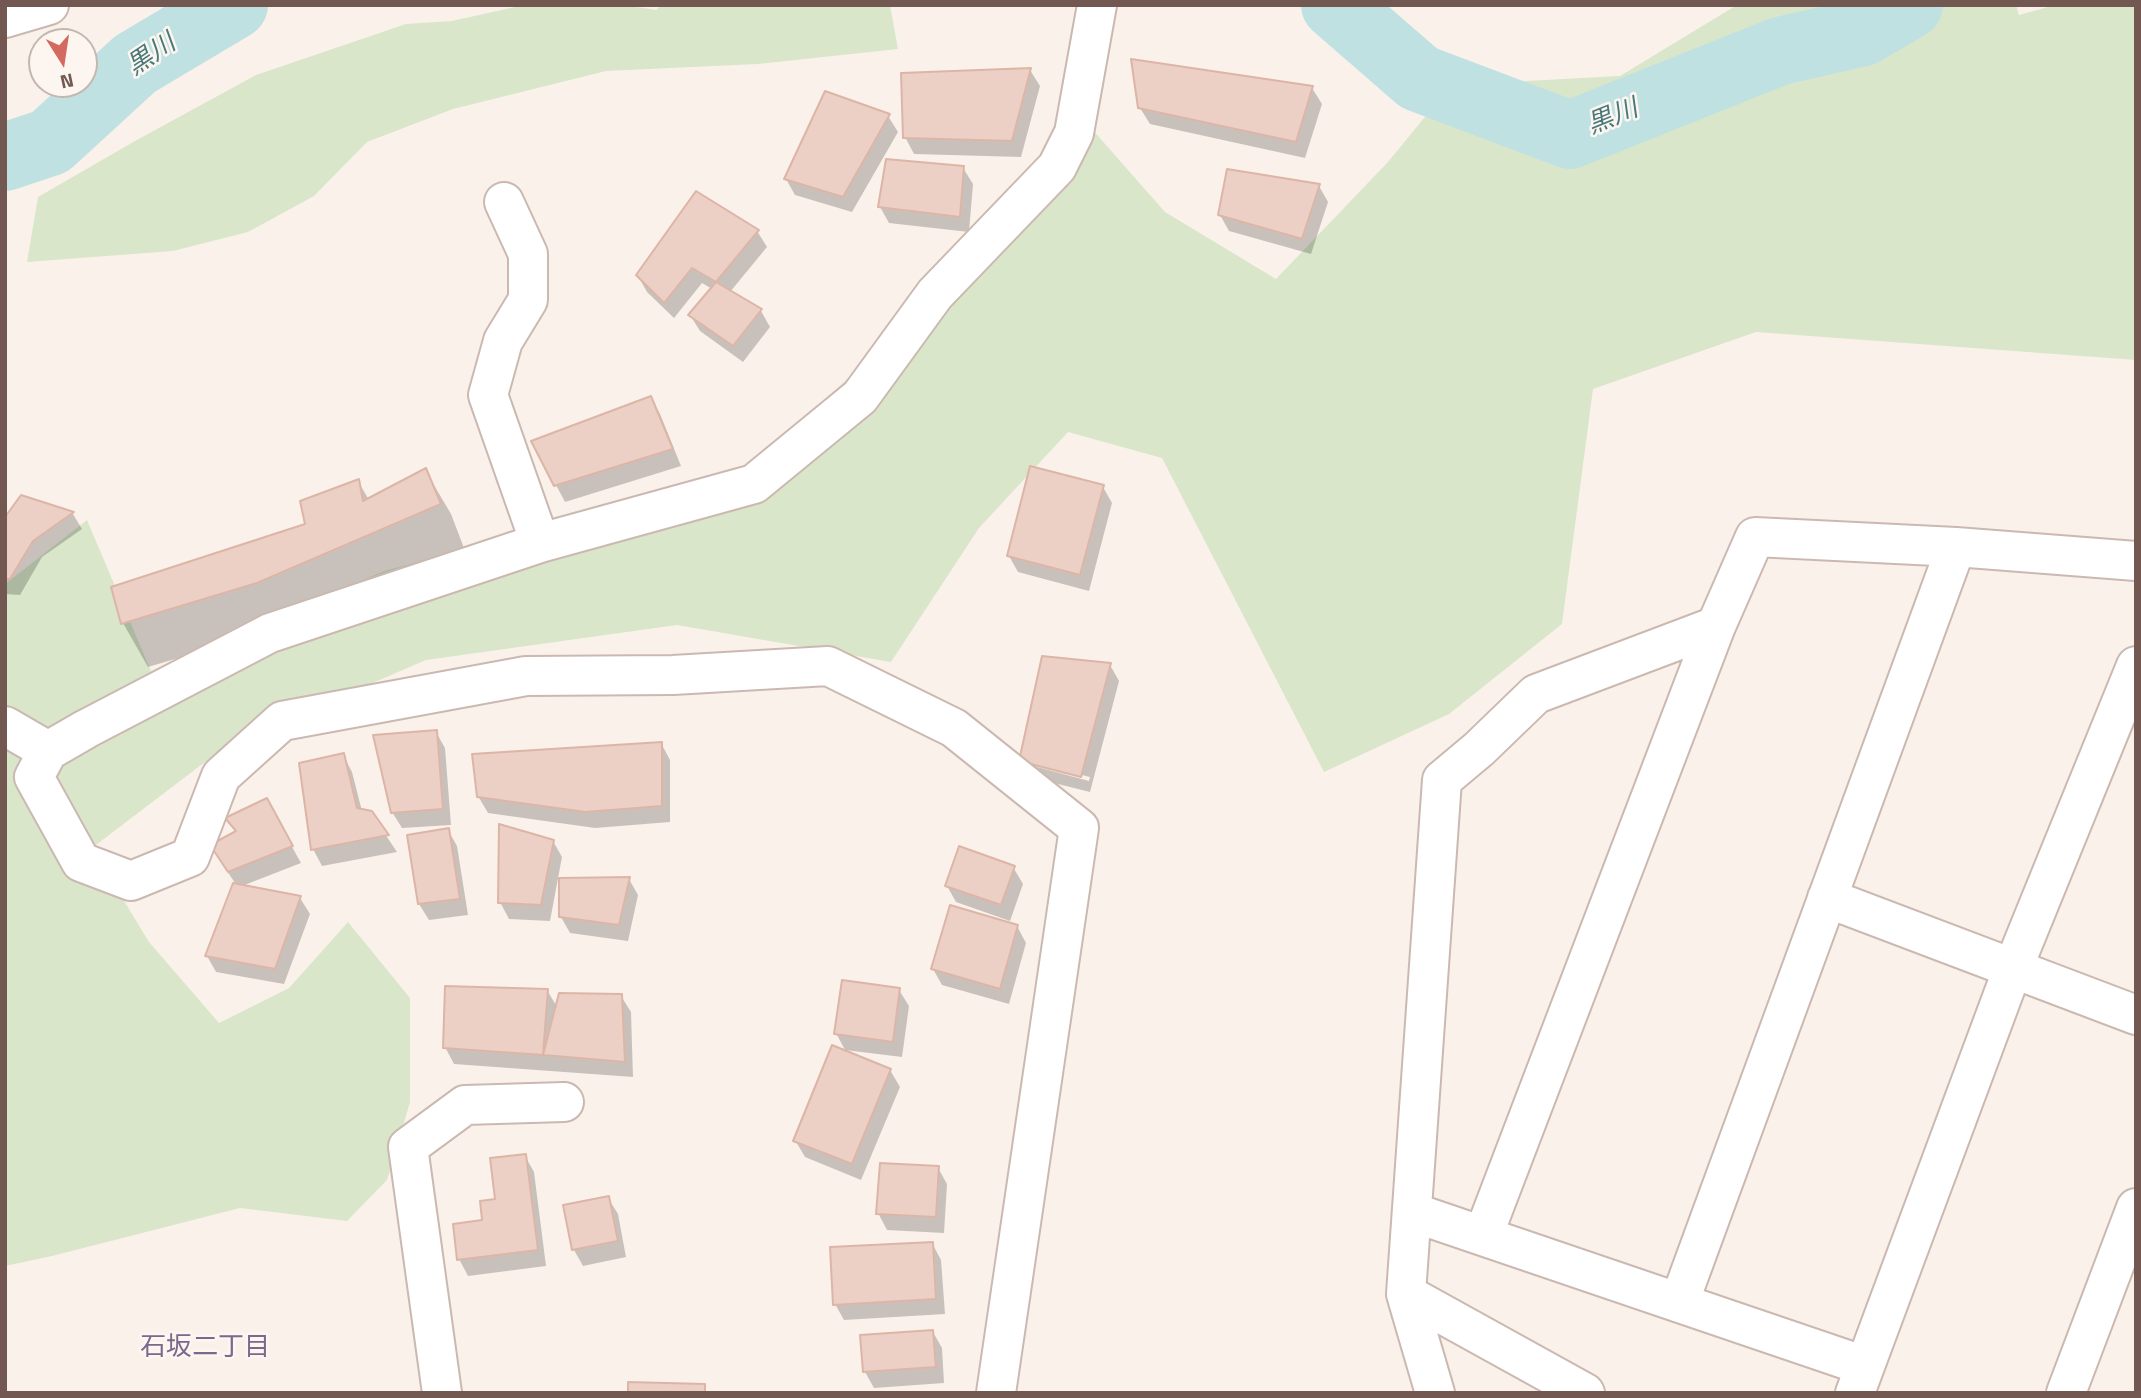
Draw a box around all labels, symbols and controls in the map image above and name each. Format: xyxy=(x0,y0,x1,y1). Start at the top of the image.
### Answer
north arrow xyxy=(28,28,98,98)
water label: 黒川 xyxy=(122,29,182,83)
text: N xyxy=(58,67,77,98)
water label: 黒川 xyxy=(1583,94,1643,142)
district label: 石坂二丁目 xyxy=(140,1333,270,1365)

